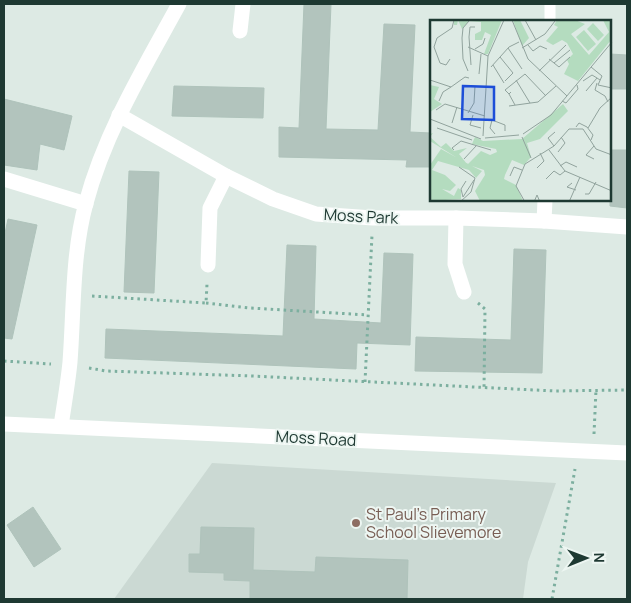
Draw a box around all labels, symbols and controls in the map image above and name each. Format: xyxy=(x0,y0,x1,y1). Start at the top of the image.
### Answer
inset map xyxy=(430,20,611,201)
street label: Moss Park xyxy=(323,203,400,229)
street label: Moss Road xyxy=(275,425,357,451)
place label: St Paul's Primary School Slievemore xyxy=(366,503,501,543)
marker: St Paul's Primary School Slievemore xyxy=(350,517,362,529)
north arrow xyxy=(561,533,611,583)
text: N xyxy=(590,553,609,563)

